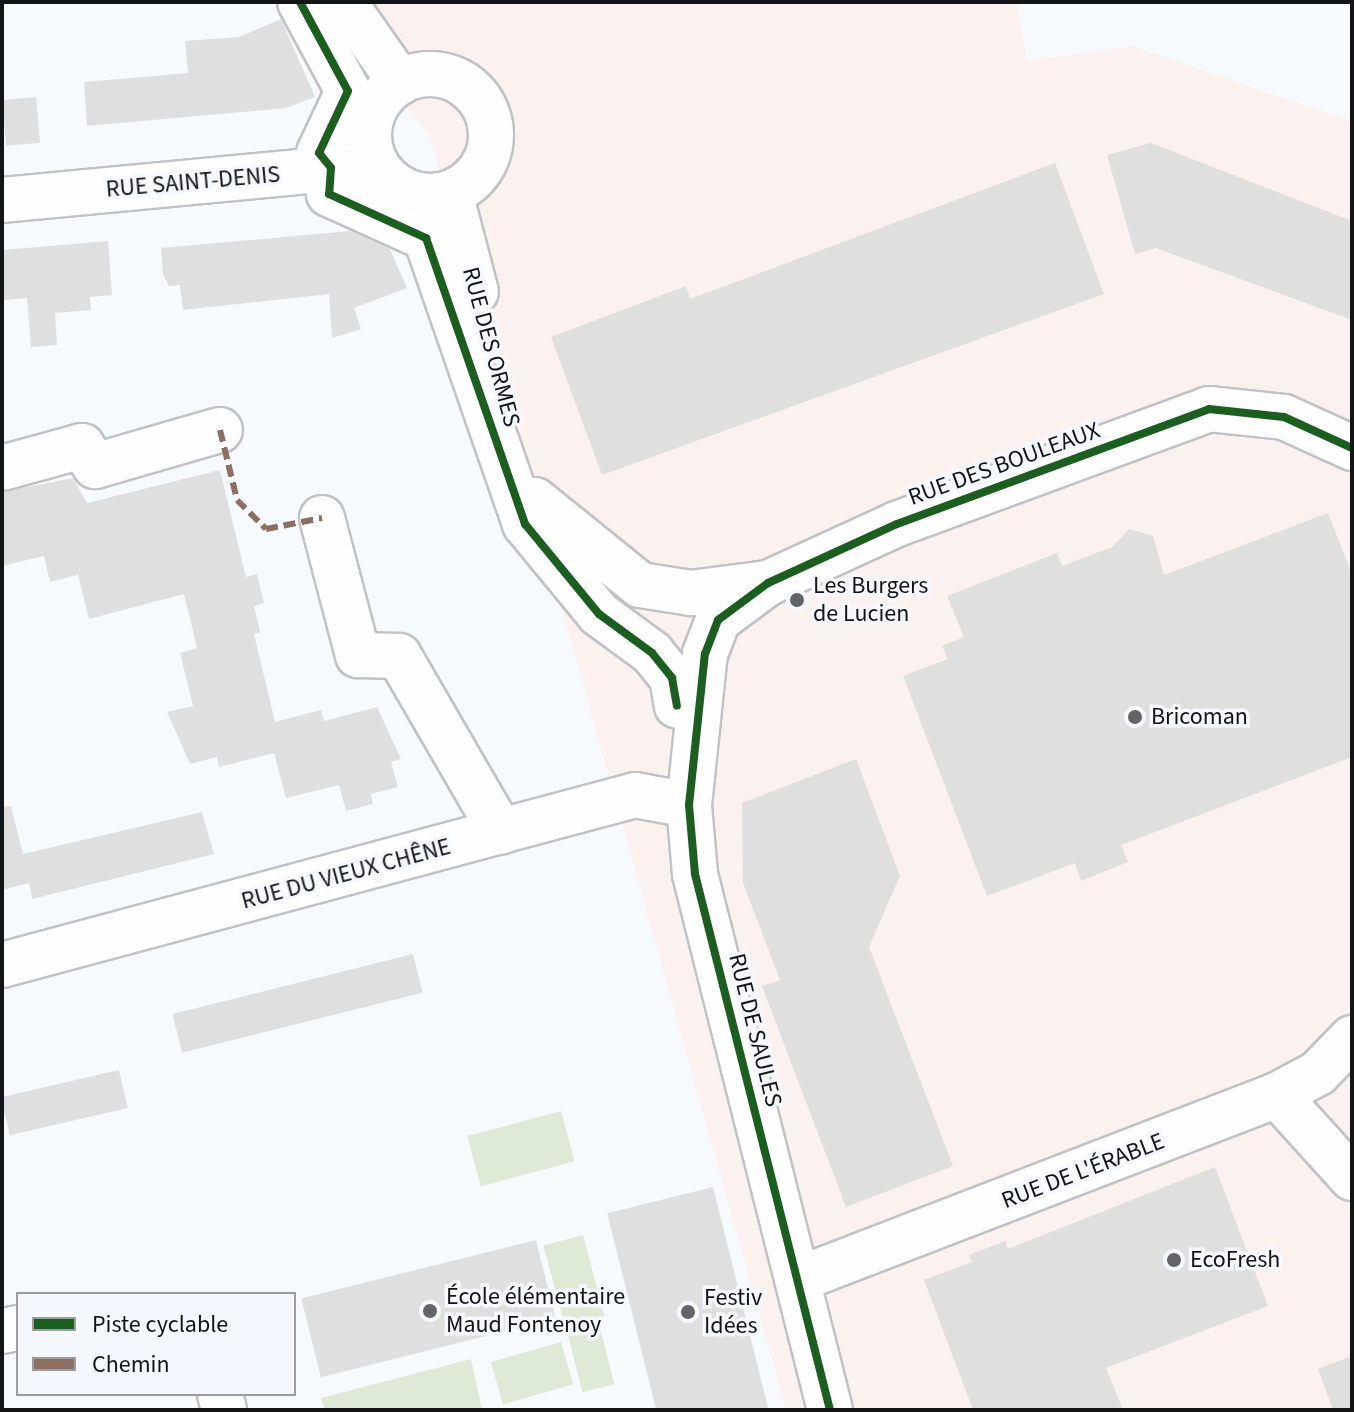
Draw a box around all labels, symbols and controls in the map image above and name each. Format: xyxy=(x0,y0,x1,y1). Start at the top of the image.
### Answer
street label: RUE SAINT-DENIS xyxy=(105,160,281,204)
street label: RUE DES ORMES xyxy=(456,264,526,430)
street label: RUE DES BOULEAUX xyxy=(904,416,1104,512)
place label: Les Burgers de Lucien xyxy=(813,572,928,628)
marker: Les Burgers de Lucien xyxy=(788,591,806,609)
place label: Bricoman xyxy=(1151,703,1248,731)
marker: Bricoman xyxy=(1126,708,1144,726)
street label: RUE DU VIEUX CHÊNE xyxy=(238,832,454,916)
street label: RUE DE SAULES xyxy=(722,950,788,1110)
street label: RUE DE L'ÉRABLE xyxy=(998,1127,1168,1215)
place label: EcoFresh xyxy=(1190,1246,1280,1274)
marker: EcoFresh xyxy=(1165,1251,1183,1269)
place label: École élémentaire Maud Fontenoy xyxy=(446,1283,625,1339)
place label: Festiv Idées xyxy=(704,1284,762,1340)
legend xyxy=(16,1292,296,1396)
marker: École élémentaire Maud Fontenoy xyxy=(421,1302,439,1320)
marker: Festiv Idées xyxy=(679,1303,697,1321)
text: Piste cyclable xyxy=(92,1307,228,1342)
text: Chemin xyxy=(92,1347,170,1382)

